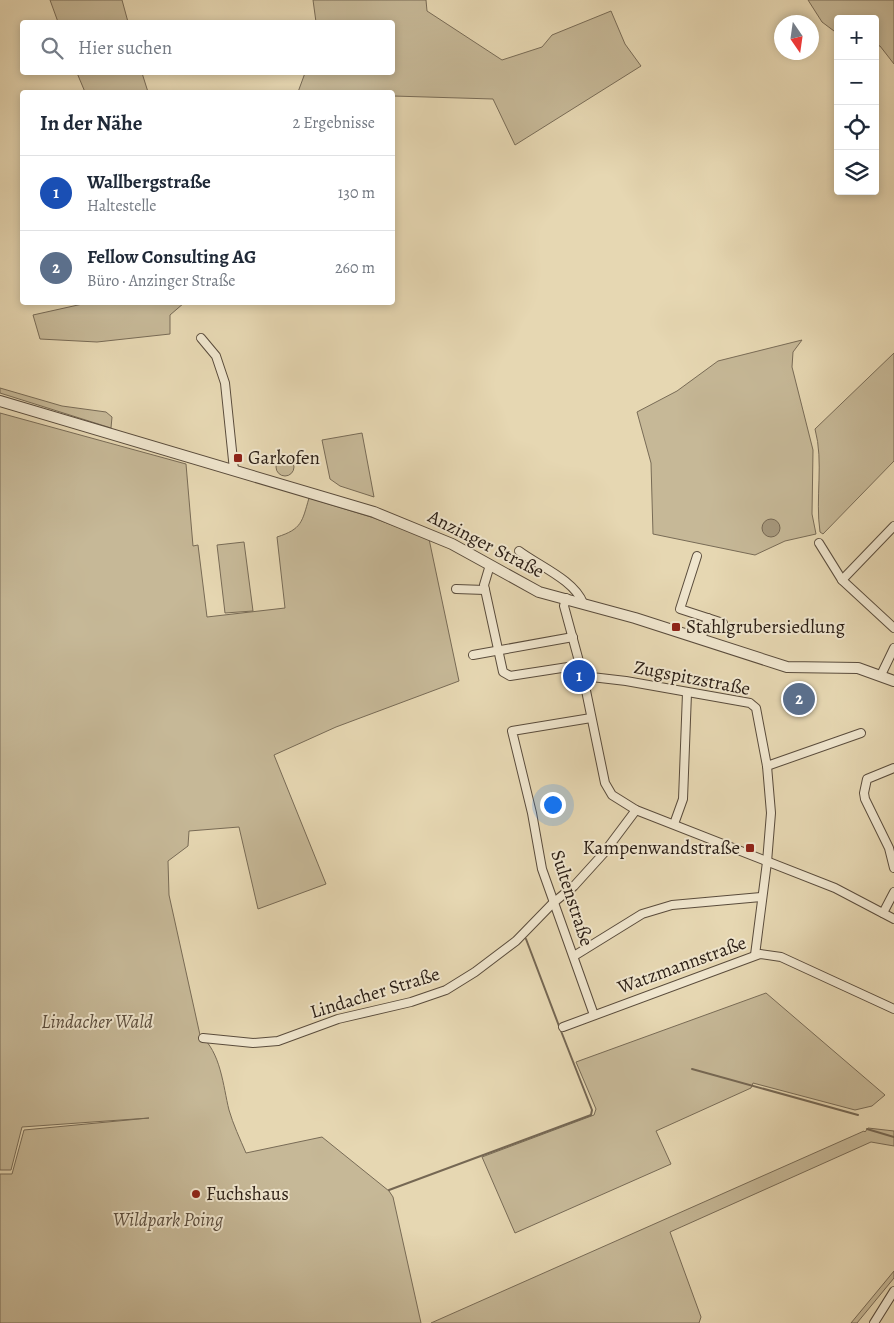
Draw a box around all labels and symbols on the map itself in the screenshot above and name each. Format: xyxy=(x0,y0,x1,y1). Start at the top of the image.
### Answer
north arrow xyxy=(774,15,819,60)
place label: Garkofen xyxy=(248,445,320,471)
marker: Garkofen xyxy=(232,452,244,464)
street label: Anzinger Straße xyxy=(423,503,548,584)
place label: Stahlgrubersiedlung xyxy=(686,614,846,640)
marker: Stahlgrubersiedlung xyxy=(670,621,682,633)
street label: Zugspitzstraße xyxy=(632,654,752,702)
pin: 1 xyxy=(563,657,595,695)
pin: 2 xyxy=(783,680,815,718)
your location xyxy=(540,792,566,818)
place label: Kampenwandstraße xyxy=(583,835,740,861)
marker: Kampenwandstraße xyxy=(744,842,756,854)
street label: Sultenstraße xyxy=(544,847,600,949)
street label: Watzmannstraße xyxy=(613,930,750,1001)
street label: Lindacher Straße xyxy=(307,961,443,1025)
park label: Lindacher Wald xyxy=(41,1009,153,1035)
place label: Fuchshaus xyxy=(206,1181,289,1207)
marker: Fuchshaus xyxy=(190,1188,202,1200)
park label: Wildpark Poing xyxy=(113,1207,224,1233)

